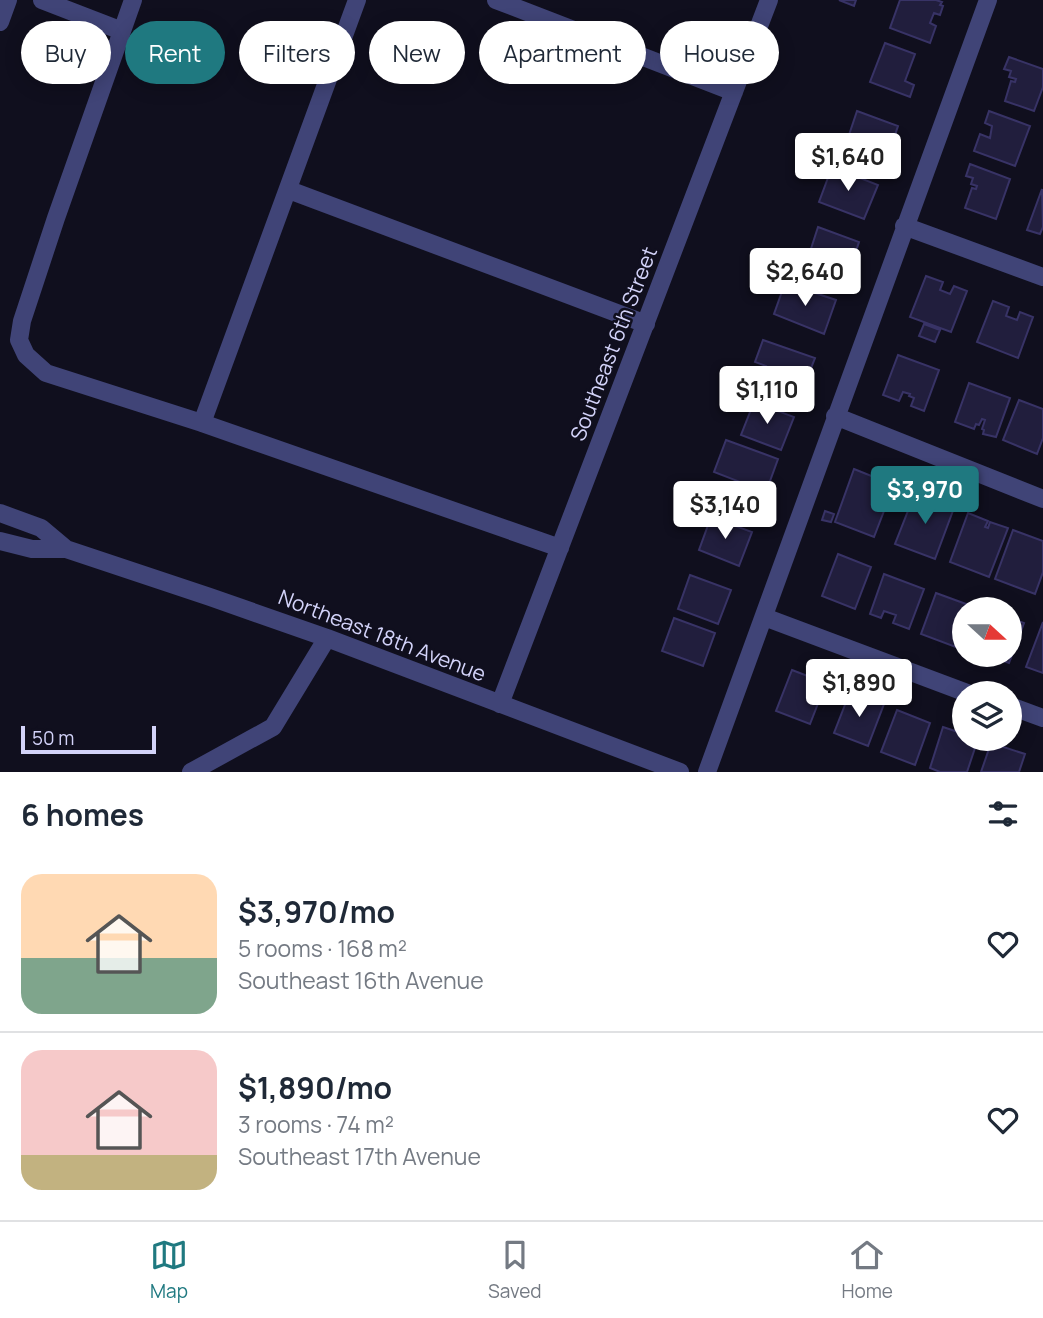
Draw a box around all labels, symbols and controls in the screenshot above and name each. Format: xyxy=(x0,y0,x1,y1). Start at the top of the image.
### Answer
chip: Buy xyxy=(21,21,111,84)
chip: Rent xyxy=(125,21,225,84)
chip: Filters xyxy=(239,21,355,84)
chip: New xyxy=(369,21,465,84)
chip: Apartment xyxy=(479,21,646,84)
chip: House xyxy=(660,21,779,84)
pin: $1,640 xyxy=(791,134,905,193)
text: $1,640 xyxy=(811,140,885,172)
street label: Southeast 6th Street xyxy=(563,243,663,445)
pin: $2,640 xyxy=(748,248,862,308)
text: $2,640 xyxy=(766,255,844,287)
pin: $1,110 xyxy=(710,366,824,426)
text: $1,110 xyxy=(735,373,799,405)
pin: $3,970 xyxy=(868,466,982,526)
text: $3,970 xyxy=(887,473,963,505)
pin: $3,140 xyxy=(668,482,782,541)
text: $3,140 xyxy=(689,488,761,520)
street label: Northeast 18th Avenue xyxy=(275,583,490,688)
north arrow xyxy=(952,597,1022,667)
map controls xyxy=(952,597,1022,751)
pin: $1,890 xyxy=(802,660,916,719)
text: $1,890 xyxy=(822,666,896,698)
button: layers xyxy=(952,681,1022,751)
scale bar xyxy=(21,723,156,755)
text: 50 m xyxy=(32,725,74,751)
text: 6 homes xyxy=(21,794,144,835)
icon: filters xyxy=(984,795,1022,833)
text: $3,970/mo xyxy=(238,891,395,932)
icon: home xyxy=(77,902,161,986)
icon: heart xyxy=(984,925,1022,963)
text: 5 rooms · 168 m² xyxy=(238,932,407,964)
text: Southeast 16th Avenue xyxy=(238,964,484,996)
text: $1,890/mo xyxy=(238,1067,392,1108)
icon: home xyxy=(77,1078,161,1162)
icon: heart xyxy=(984,1101,1022,1139)
text: 3 rooms · 74 m² xyxy=(238,1108,394,1140)
text: Southeast 17th Avenue xyxy=(238,1140,481,1172)
tab: Map xyxy=(150,1236,188,1304)
tab: Saved xyxy=(488,1236,542,1304)
tab: Home xyxy=(842,1236,893,1304)

